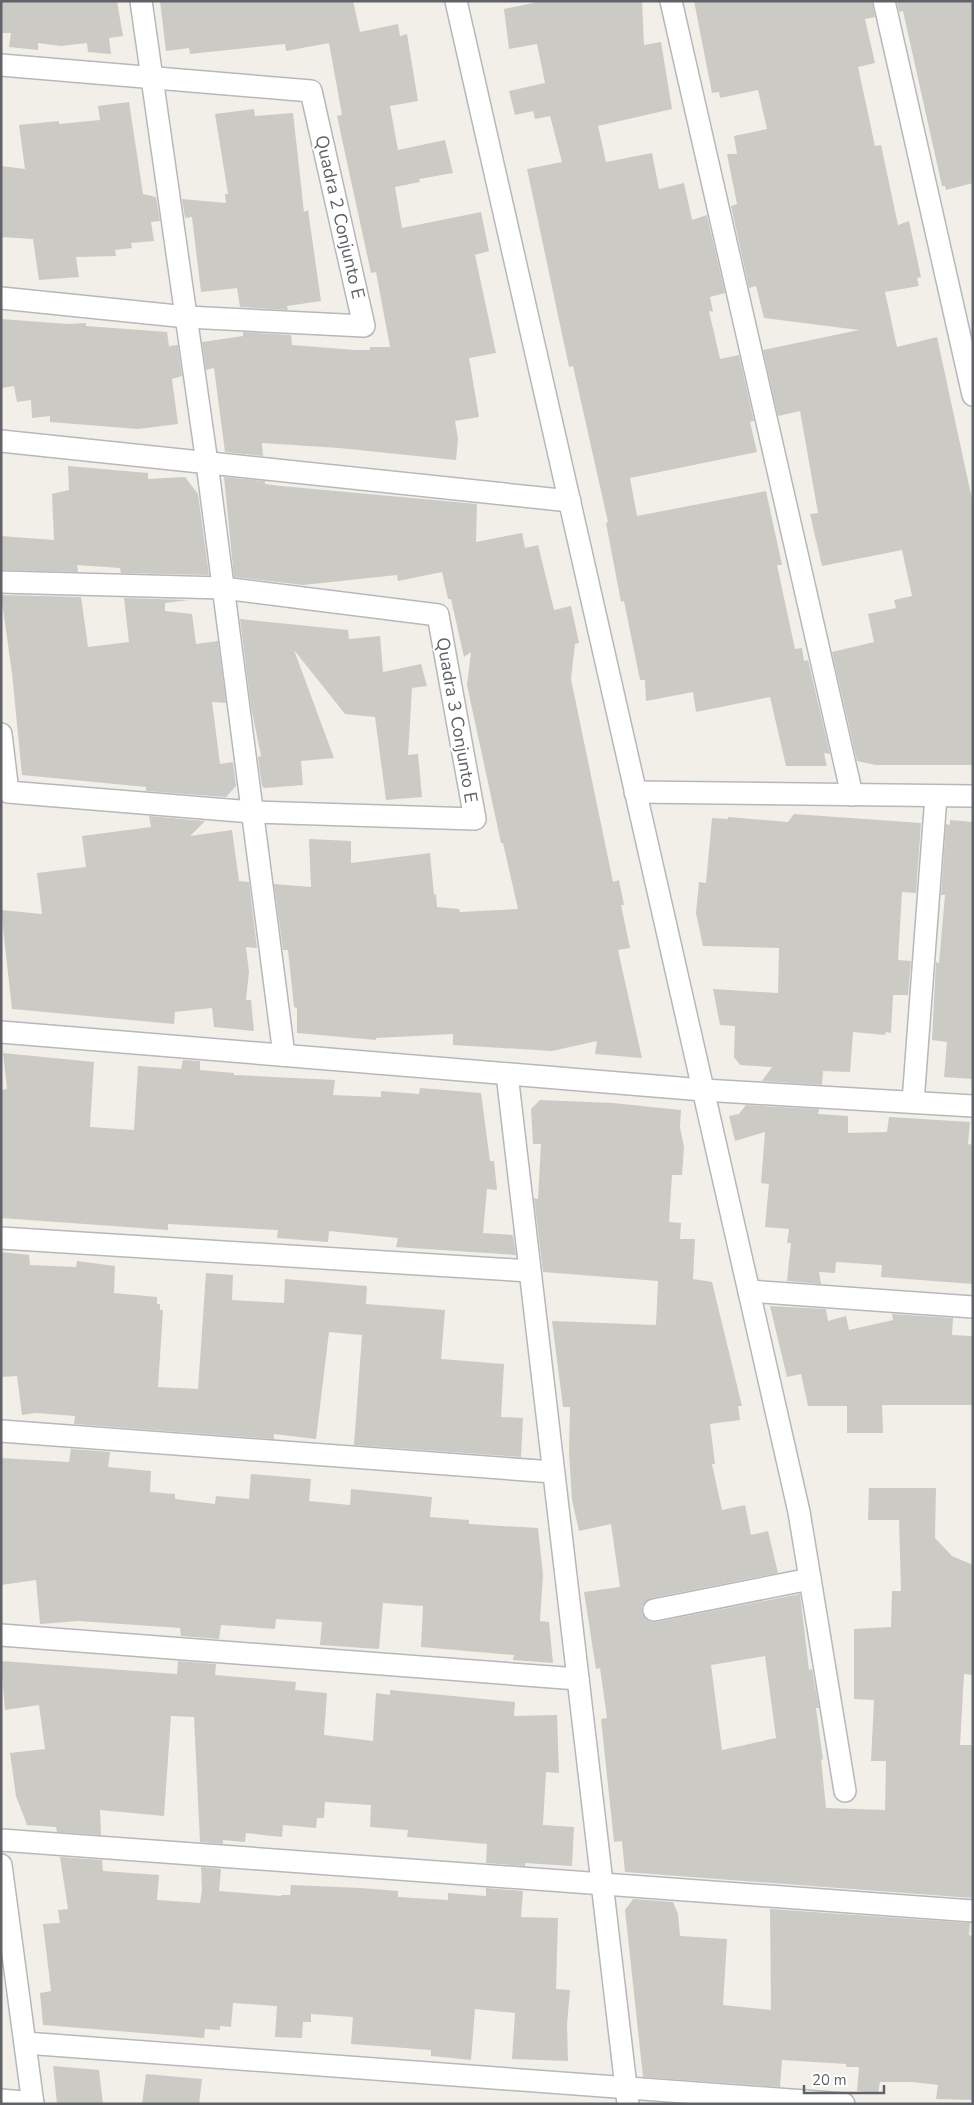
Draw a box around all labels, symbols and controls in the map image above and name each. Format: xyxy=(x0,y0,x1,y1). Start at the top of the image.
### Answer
street label: Quadra 2 Conjunto E xyxy=(309,133,371,301)
street label: Quadra 3 Conjunto E xyxy=(431,635,483,805)
scale bar xyxy=(804,2062,884,2094)
text: 20 m xyxy=(812,2070,847,2090)

